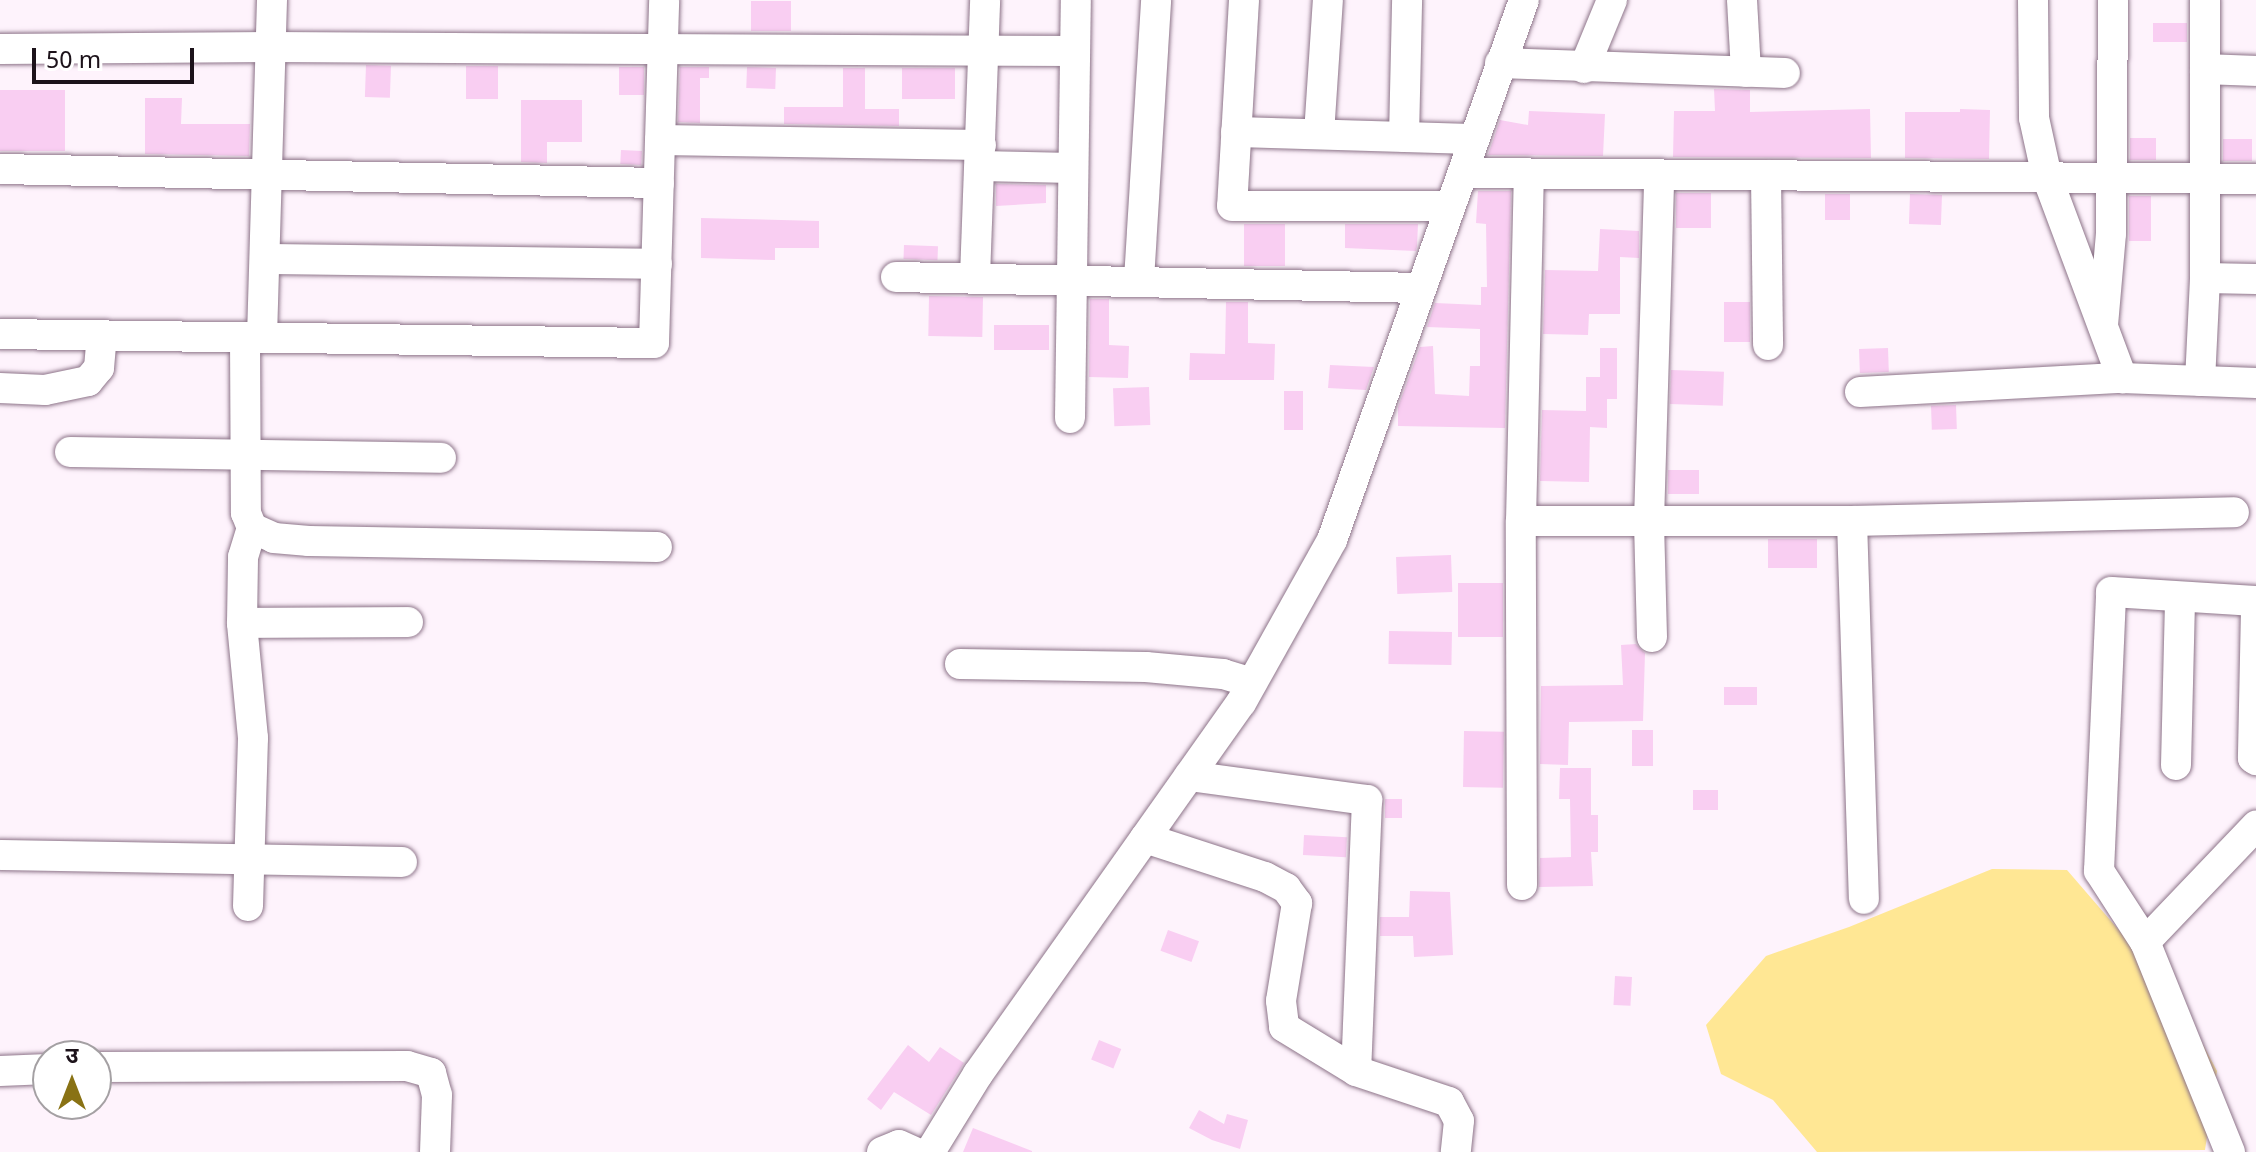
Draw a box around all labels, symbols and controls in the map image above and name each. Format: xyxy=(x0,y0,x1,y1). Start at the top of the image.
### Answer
scale bar xyxy=(36,32,198,82)
text: 50 m xyxy=(46,46,101,78)
north arrow xyxy=(32,1040,112,1120)
text: उ xyxy=(66,1043,78,1072)

